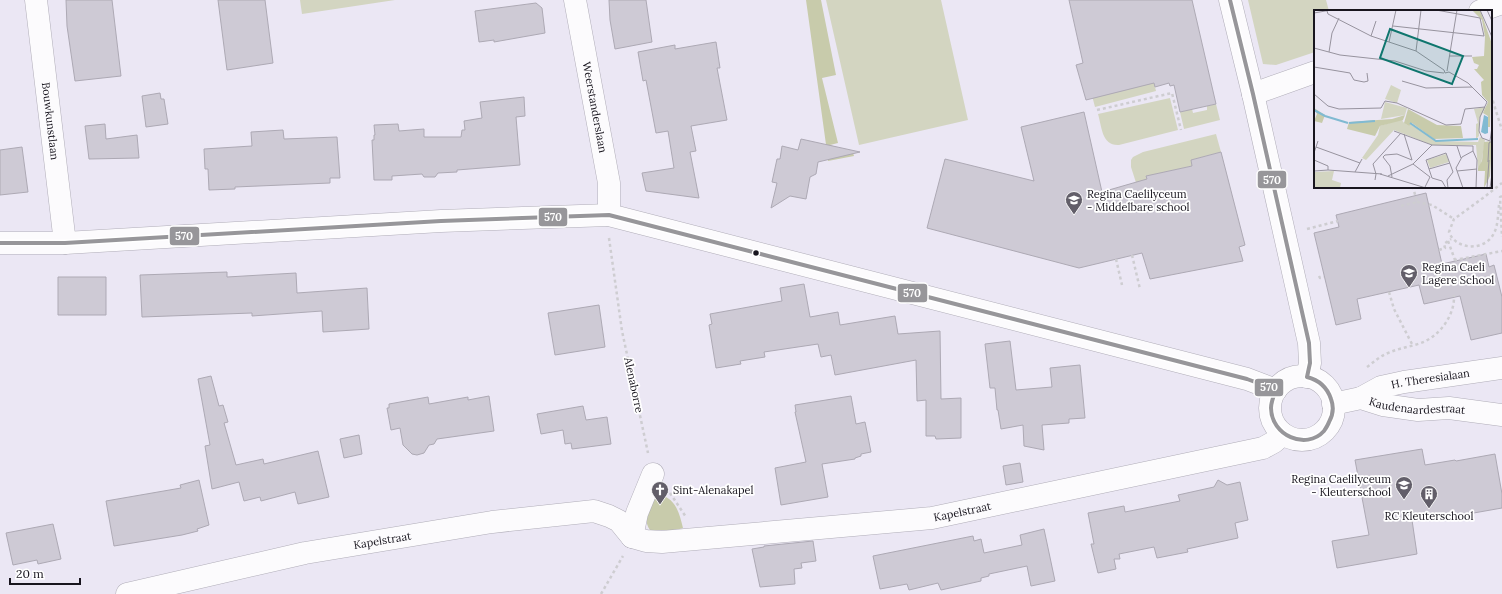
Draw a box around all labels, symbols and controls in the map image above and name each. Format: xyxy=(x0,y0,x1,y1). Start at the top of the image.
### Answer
inset map xyxy=(1314,10,1492,188)
street label: Weerstanderslaan xyxy=(580,60,610,154)
street label: Bouwkunstlaan xyxy=(39,81,62,161)
line badge: 570 xyxy=(1257,170,1287,189)
text: 570 xyxy=(1263,173,1281,187)
place label: Regina Caelilyceum - Middelbare school xyxy=(1087,187,1190,214)
school or university icon: Regina Caelilyceum - Middelbare school xyxy=(1064,190,1084,215)
line badge: 570 xyxy=(538,207,568,227)
text: 570 xyxy=(544,210,562,224)
line badge: 570 xyxy=(169,226,200,246)
text: 570 xyxy=(175,229,193,243)
unlabelled marker xyxy=(751,248,761,258)
place label: Regina Caeli Lagere School xyxy=(1422,260,1494,287)
school or university icon: Regina Caeli Lagere School xyxy=(1399,263,1419,288)
line badge: 570 xyxy=(897,283,928,303)
text: 570 xyxy=(903,286,921,300)
street label: Alenaborre xyxy=(621,355,647,414)
street label: H. Theresialaan xyxy=(1390,366,1471,392)
line badge: 570 xyxy=(1254,378,1284,397)
text: 570 xyxy=(1260,380,1278,394)
street label: Kaudenaardestraat xyxy=(1367,394,1467,417)
place label: Regina Caelilyceum - Kleuterschool xyxy=(1291,472,1391,499)
school or university icon: Regina Caelilyceum - Kleuterschool xyxy=(1394,475,1414,500)
church icon: Sint-Alenakapel xyxy=(650,480,670,505)
place label: Sint-Alenakapel xyxy=(673,483,754,497)
building icon: RC Kleuterschool xyxy=(1419,484,1439,509)
street label: Kapelstraat xyxy=(932,499,993,524)
place label: RC Kleuterschool xyxy=(1385,509,1473,523)
street label: Kapelstraat xyxy=(352,528,413,552)
scale bar xyxy=(10,560,80,586)
text: 20 m xyxy=(16,566,44,581)

